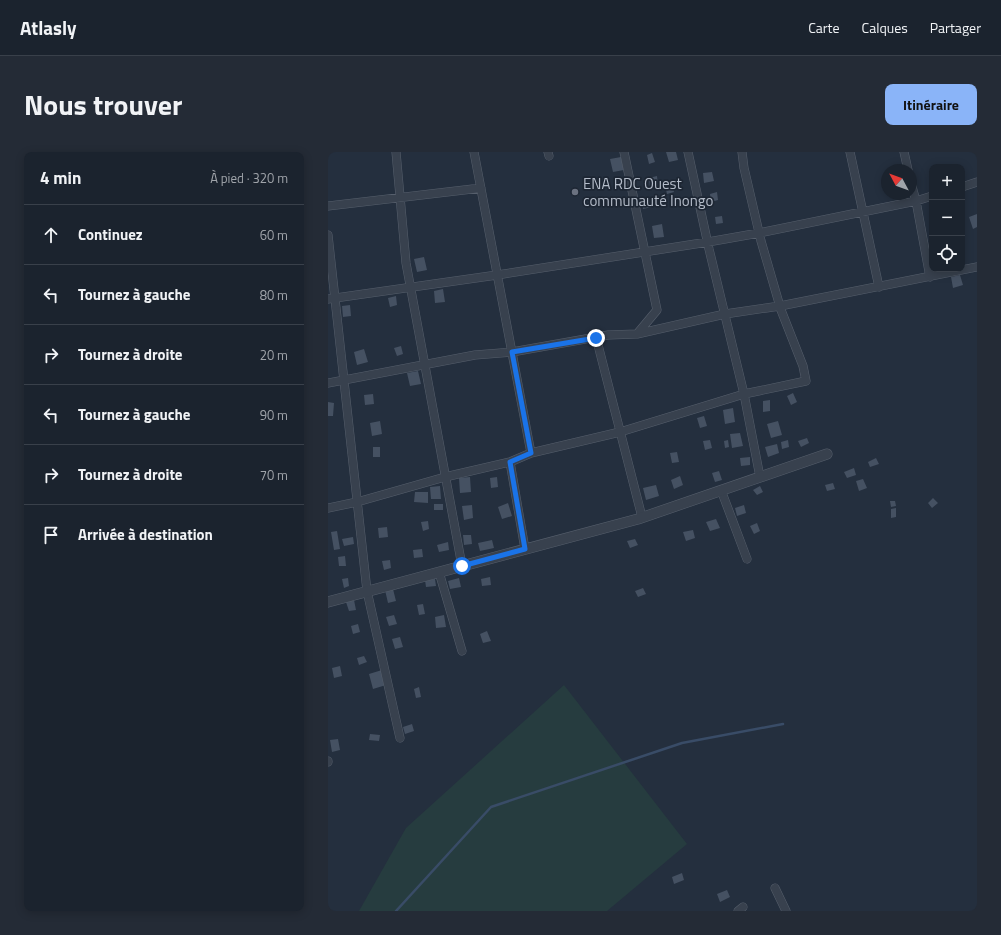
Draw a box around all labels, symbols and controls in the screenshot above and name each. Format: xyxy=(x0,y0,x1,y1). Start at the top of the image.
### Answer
text: Atlasly xyxy=(20,13,77,42)
text: Carte xyxy=(808,17,840,38)
text: Calques xyxy=(862,17,908,38)
text: Partager xyxy=(930,17,981,38)
text: Nous trouver xyxy=(24,83,182,126)
button: Itinéraire xyxy=(885,84,977,125)
north arrow xyxy=(881,164,917,200)
map controls xyxy=(929,164,965,272)
button: + xyxy=(929,164,965,200)
text: 4 min xyxy=(40,165,81,191)
text: À pied · 320 m xyxy=(210,168,288,188)
place label: ENA RDC Ouest communauté Inongo xyxy=(583,172,714,212)
marker: ENA RDC Ouest communauté Inongo xyxy=(570,187,580,197)
button: − xyxy=(929,200,965,236)
text: Continuez xyxy=(78,223,143,246)
icon: ahead xyxy=(40,224,62,246)
text: 60 m xyxy=(260,225,288,245)
button: locate xyxy=(929,236,965,272)
text: Tournez à gauche xyxy=(78,283,190,306)
icon: left xyxy=(40,284,62,306)
text: 80 m xyxy=(260,285,288,305)
route end xyxy=(587,329,605,347)
text: Tournez à droite xyxy=(78,343,183,366)
icon: right xyxy=(40,344,62,366)
text: 20 m xyxy=(260,345,288,365)
text: Tournez à gauche xyxy=(78,403,190,426)
icon: left xyxy=(40,404,62,426)
text: 90 m xyxy=(260,405,288,425)
text: Tournez à droite xyxy=(78,463,183,486)
icon: right xyxy=(40,464,62,486)
text: 70 m xyxy=(260,465,288,485)
text: Arrivée à destination xyxy=(78,523,213,546)
icon: arrive xyxy=(40,524,62,546)
route start xyxy=(453,557,471,575)

